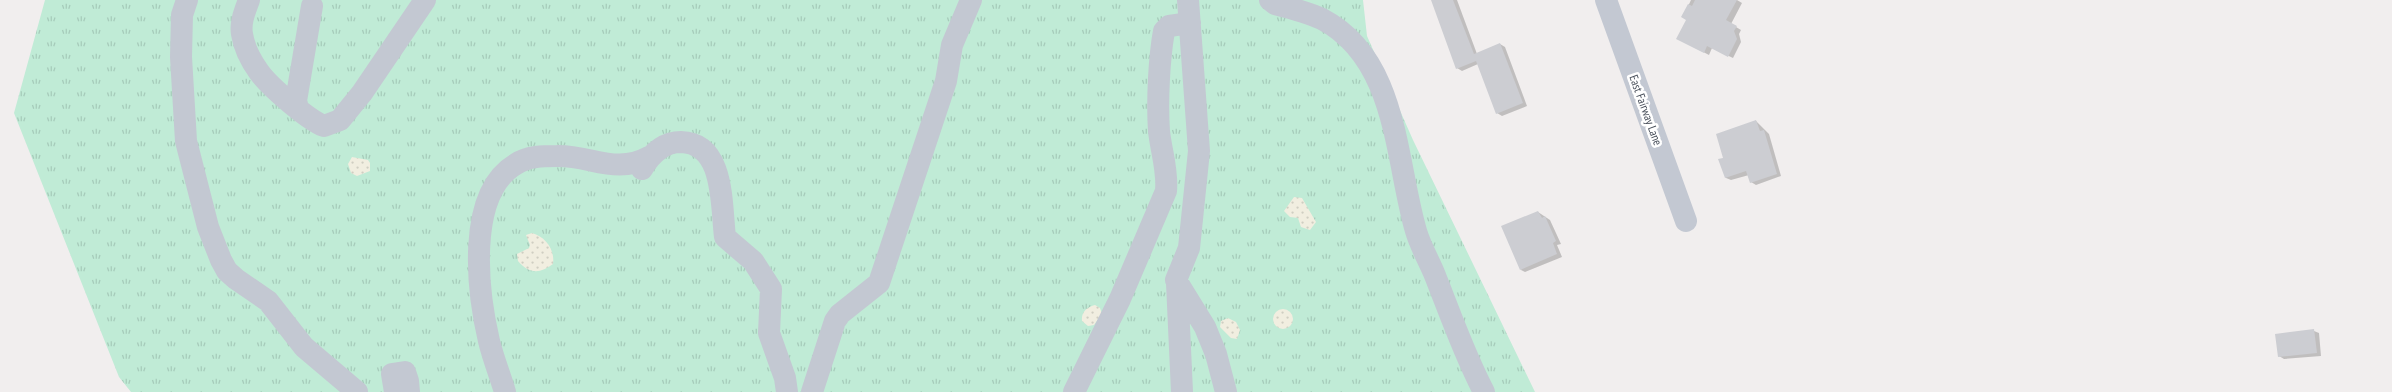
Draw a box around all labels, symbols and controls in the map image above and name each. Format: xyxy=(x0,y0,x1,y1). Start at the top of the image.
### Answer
street label: East Fairway Lane xyxy=(1626,73,1666,147)

